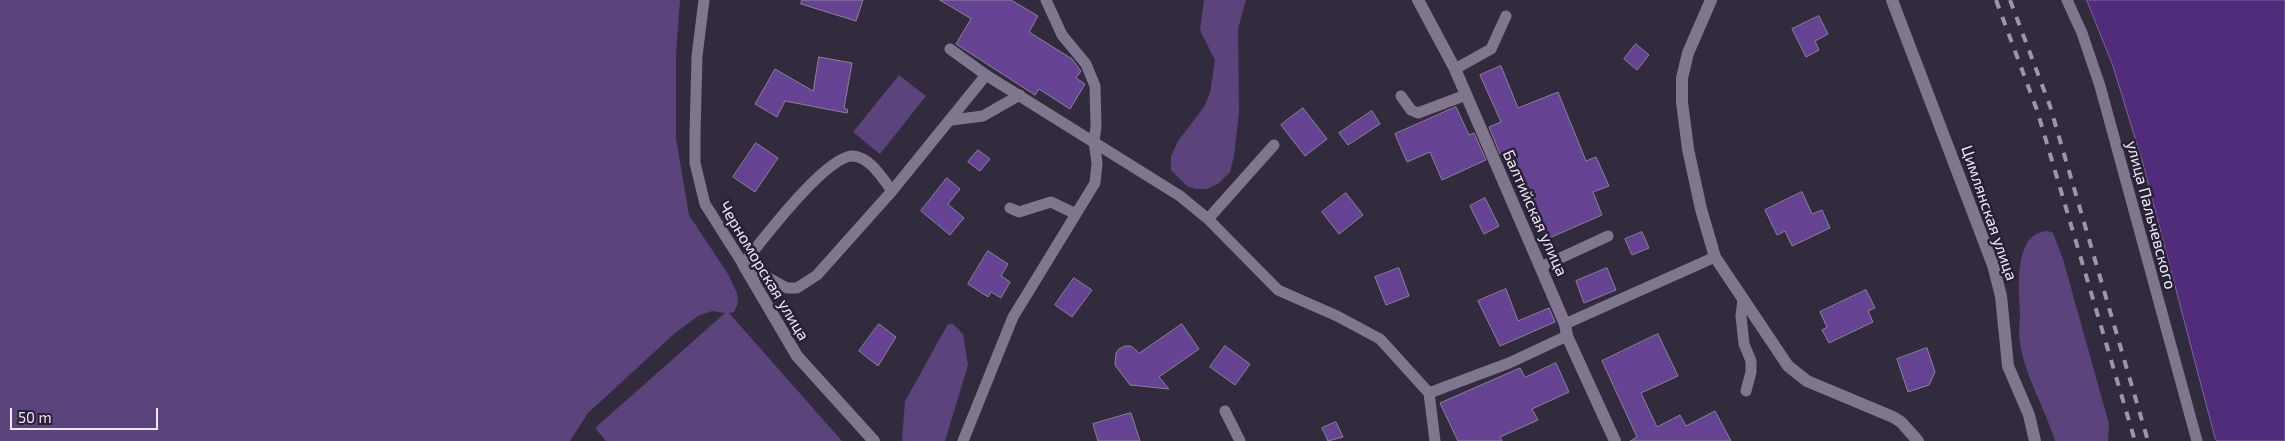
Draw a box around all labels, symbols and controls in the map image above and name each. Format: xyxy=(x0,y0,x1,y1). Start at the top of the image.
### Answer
street label: улица Пальчевского xyxy=(2122,139,2180,291)
street label: Цимлянская улица xyxy=(1957,143,2021,283)
street label: Балтийская улица xyxy=(1499,147,1571,279)
street label: Черноморская улица xyxy=(715,198,813,344)
scale bar xyxy=(12,398,160,430)
text: 50 m xyxy=(18,408,52,426)

